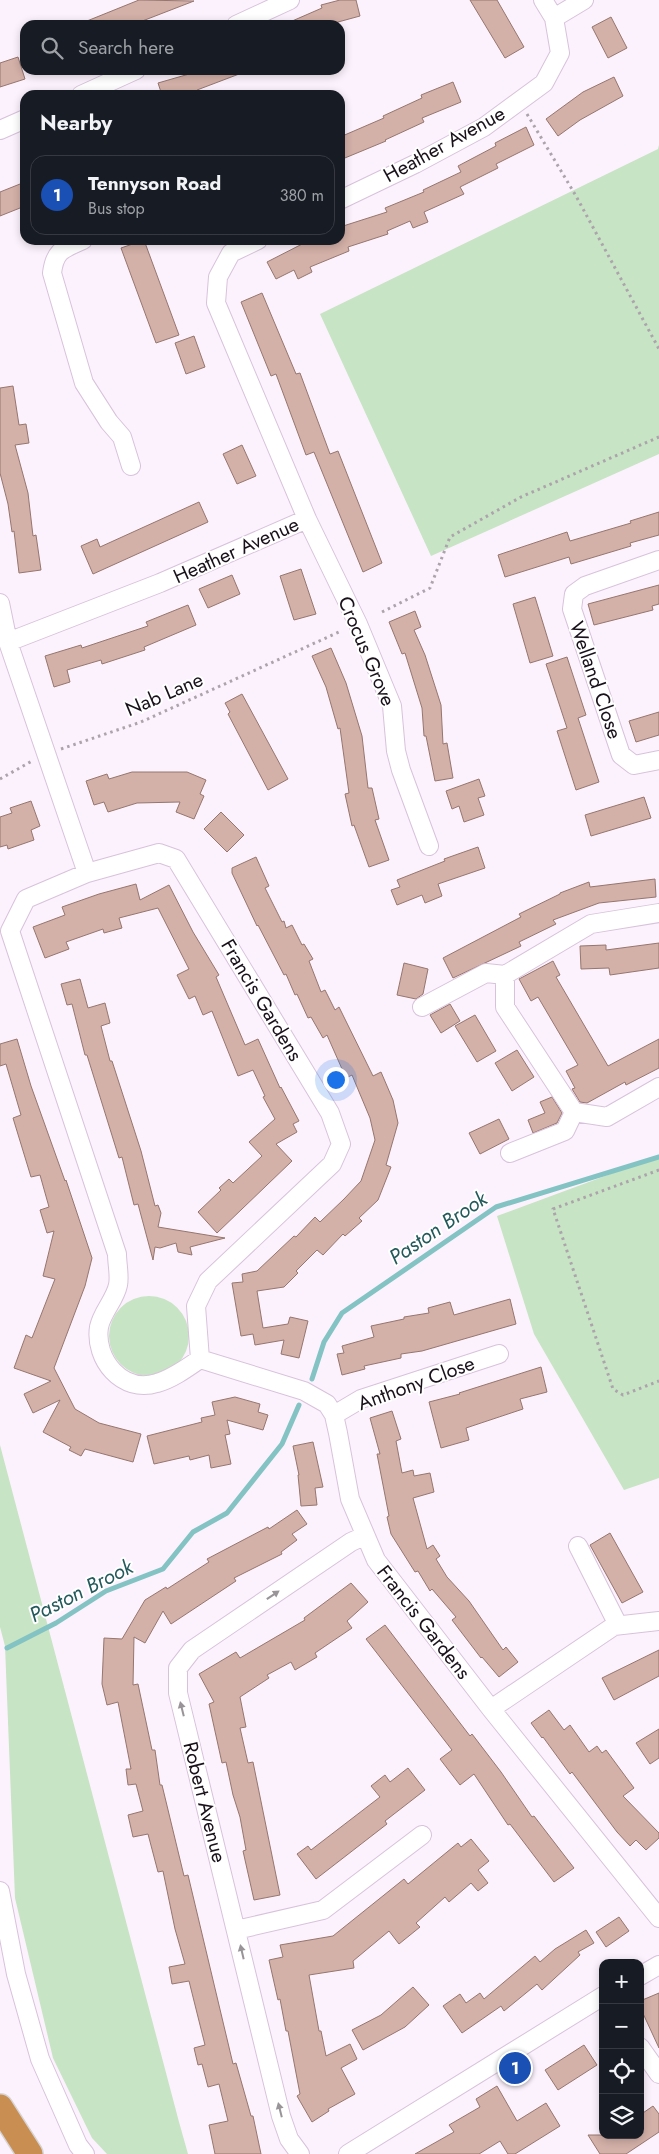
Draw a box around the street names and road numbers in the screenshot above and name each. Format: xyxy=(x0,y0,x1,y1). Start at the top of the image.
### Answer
street label: Heather Avenue xyxy=(378,99,510,190)
street label: Heather Avenue xyxy=(169,510,304,591)
street label: Crocus Grove xyxy=(330,592,403,711)
street label: Welland Close xyxy=(562,617,629,743)
street label: Nab Lane xyxy=(121,665,208,724)
street label: Francis Gardens xyxy=(214,934,309,1067)
street label: Anthony Close xyxy=(354,1349,479,1418)
street label: Francis Gardens xyxy=(370,1559,477,1685)
street label: Robert Avenue xyxy=(175,1739,234,1866)

